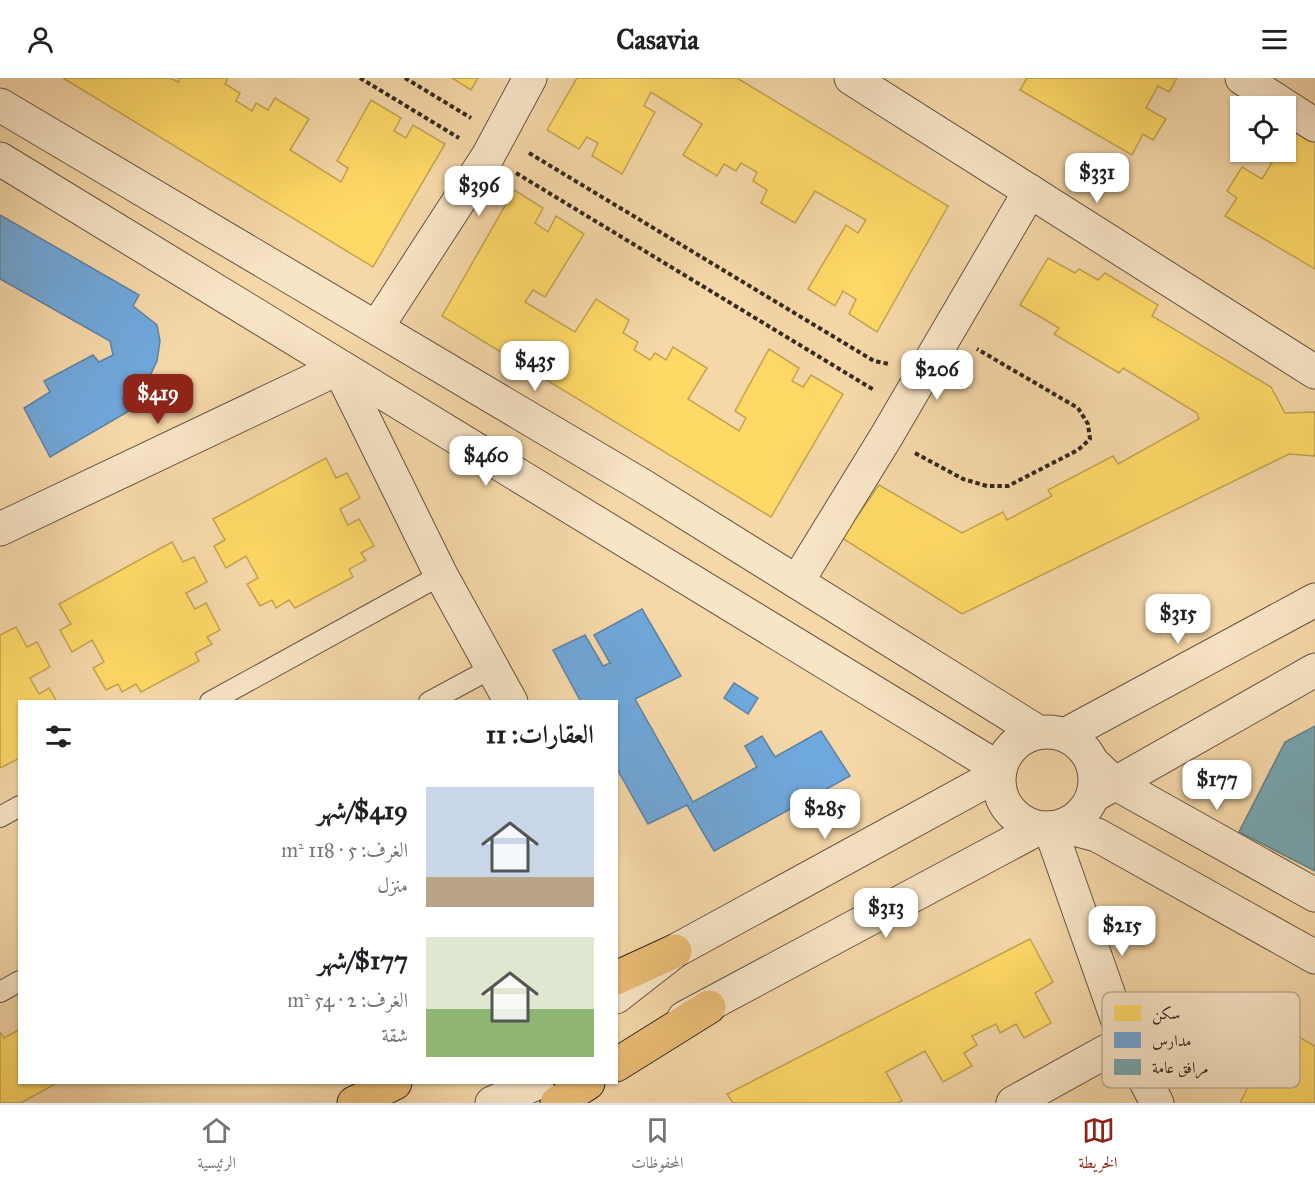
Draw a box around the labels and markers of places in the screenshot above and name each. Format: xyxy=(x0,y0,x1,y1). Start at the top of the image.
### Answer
pin: $331 xyxy=(1061,153,1133,204)
pin: $396 xyxy=(443,166,515,217)
pin: $435 xyxy=(499,341,571,392)
pin: $206 xyxy=(901,350,973,401)
pin: $419 xyxy=(122,374,194,425)
pin: $460 xyxy=(450,436,522,487)
pin: $315 xyxy=(1142,594,1214,645)
pin: $177 xyxy=(1181,760,1253,811)
pin: $285 xyxy=(789,789,861,840)
pin: $313 xyxy=(850,888,922,939)
pin: $215 xyxy=(1086,906,1158,957)

